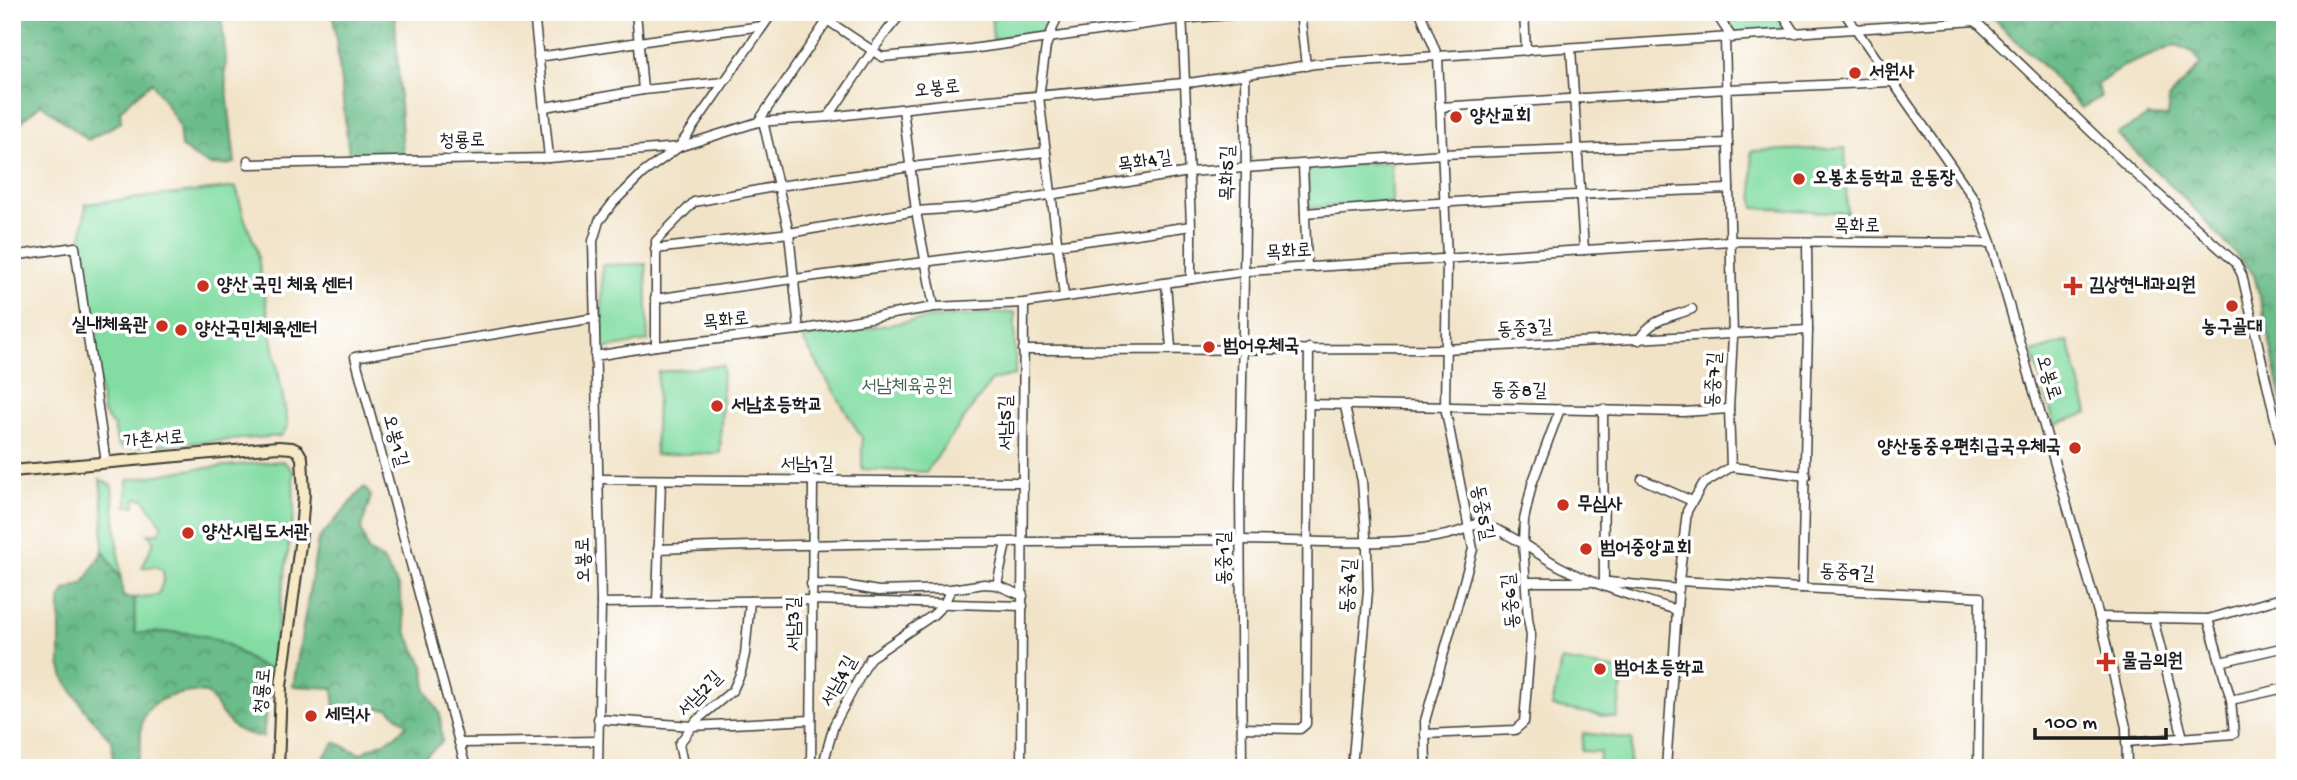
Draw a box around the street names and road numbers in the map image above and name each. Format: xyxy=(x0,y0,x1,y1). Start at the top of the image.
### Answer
street label: 오봉로 xyxy=(913,76,961,104)
street label: 청룡로 xyxy=(439,130,485,154)
street label: 목화5길 xyxy=(1217,145,1241,201)
street label: 목화4길 xyxy=(1116,147,1174,179)
street label: 목화로 xyxy=(1834,216,1880,239)
street label: 목화로 xyxy=(1265,240,1313,266)
street label: 목화로 xyxy=(702,308,750,336)
street label: 동중3길 xyxy=(1497,317,1553,343)
street label: 동중7길 xyxy=(1702,352,1728,408)
street label: 오봉로 xyxy=(2029,353,2065,403)
street label: 동중8길 xyxy=(1491,380,1547,404)
street label: 서남5길 xyxy=(996,395,1019,451)
street label: 오봉1길 xyxy=(376,412,412,470)
street label: 가촌서로 xyxy=(123,427,185,455)
street label: 서남1길 xyxy=(780,454,834,477)
street label: 동중5길 xyxy=(1464,483,1498,543)
street label: 동중1길 xyxy=(1214,531,1237,585)
street label: 오봉로 xyxy=(573,537,597,583)
street label: 동중4길 xyxy=(1337,558,1363,614)
street label: 동중9길 xyxy=(1819,561,1875,587)
street label: 동중6길 xyxy=(1498,572,1526,630)
street label: 서남3길 xyxy=(784,596,807,652)
street label: 서남4길 xyxy=(817,652,863,712)
street label: 청룡로 xyxy=(251,667,277,715)
street label: 서남2길 xyxy=(674,667,728,723)

